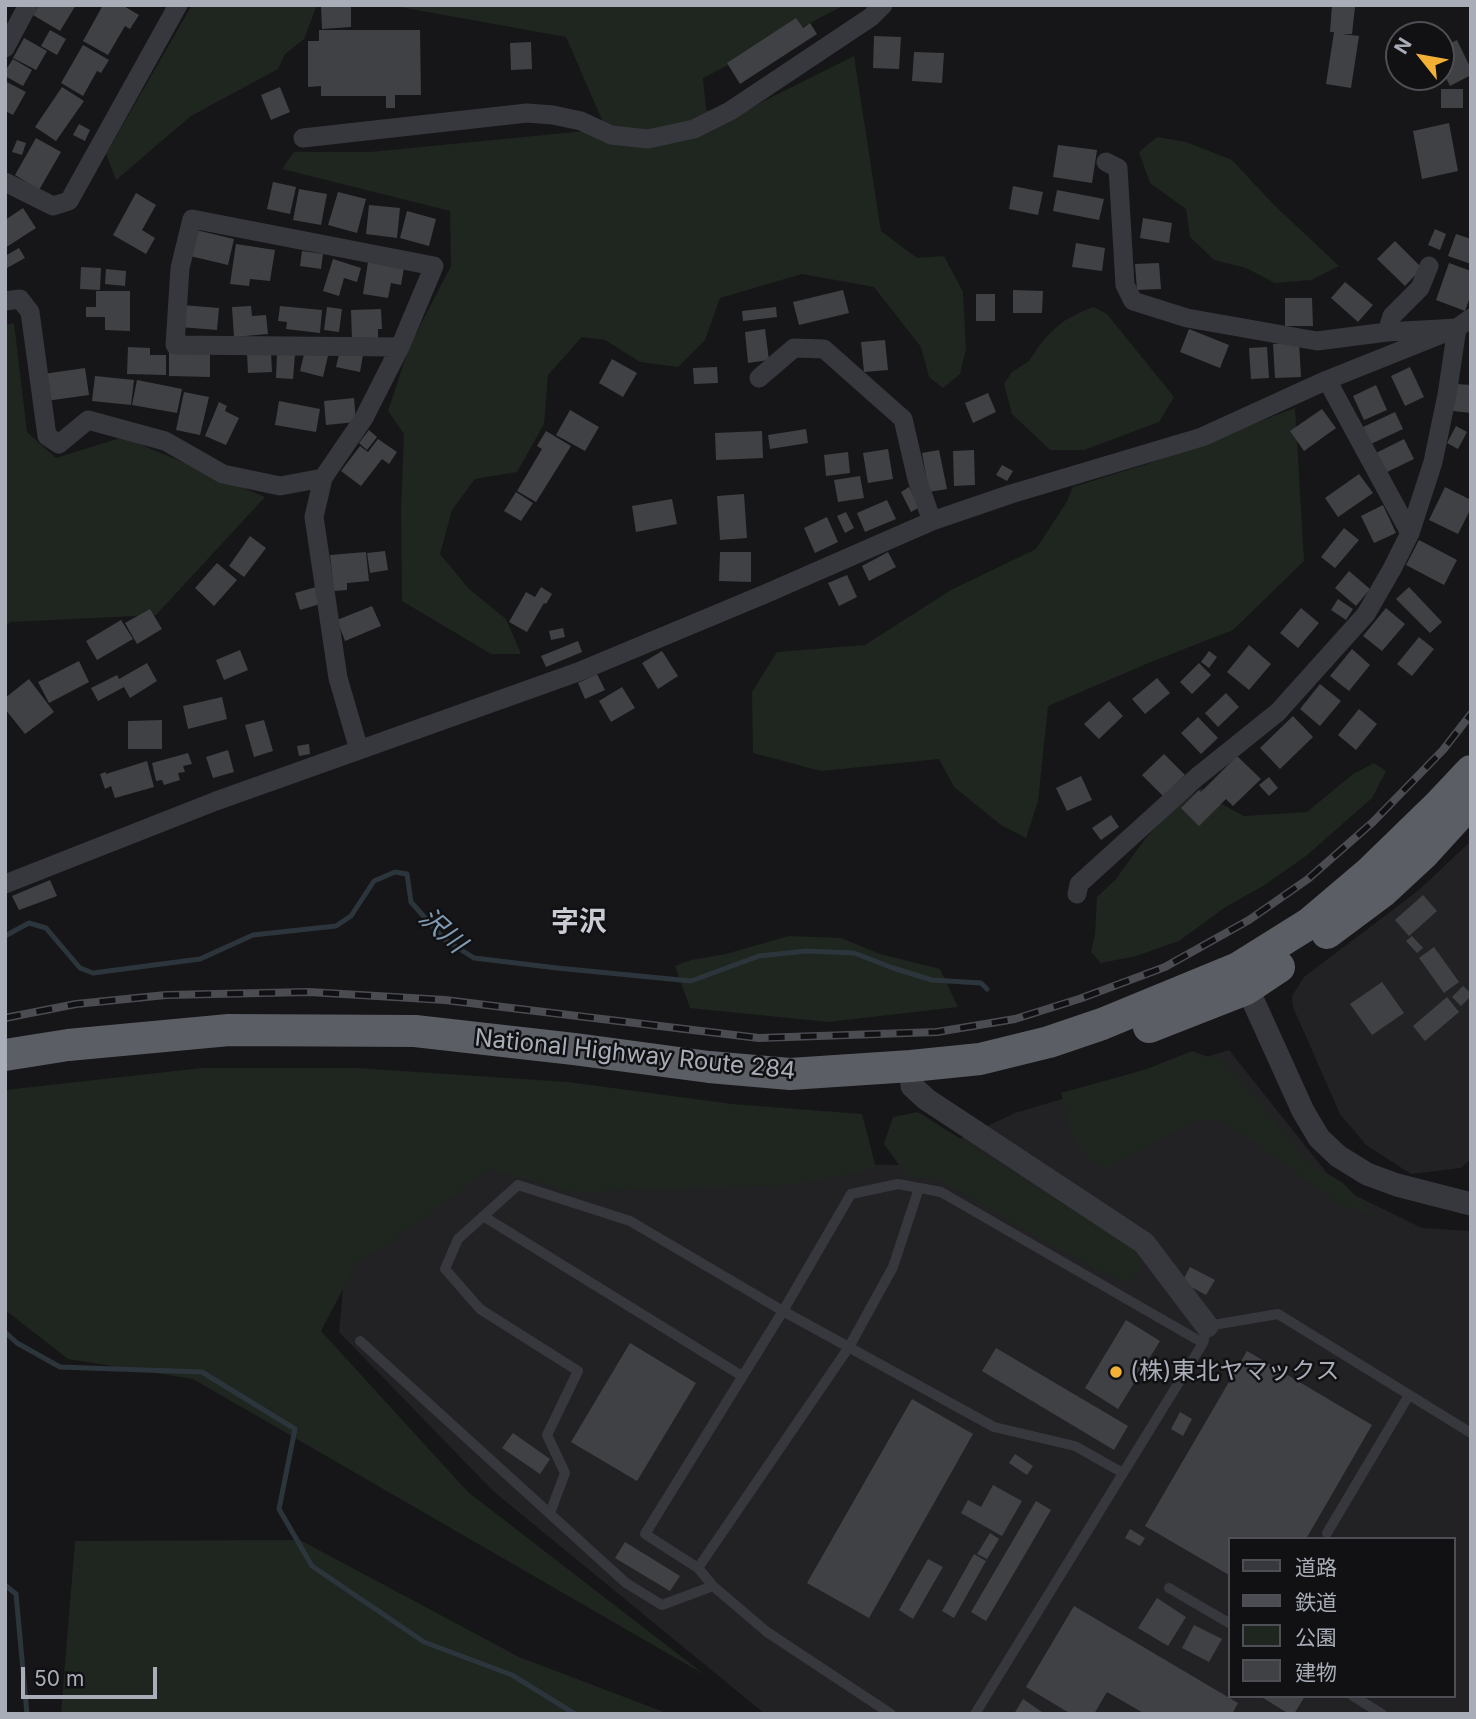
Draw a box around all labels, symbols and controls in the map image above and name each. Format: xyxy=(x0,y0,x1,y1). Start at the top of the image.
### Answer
north arrow xyxy=(1385,21,1455,91)
text: N xyxy=(1390,34,1417,58)
water label: 沢川 xyxy=(412,902,472,960)
district label: 字沢 xyxy=(551,906,607,940)
street label: National Highway Route 284 xyxy=(473,1024,797,1086)
place label: (株)東北ヤマックス xyxy=(1130,1358,1340,1386)
marker: (株)東北ヤマックス xyxy=(1108,1364,1124,1380)
legend xyxy=(1228,1537,1455,1698)
text: 道路 xyxy=(1295,1555,1337,1580)
text: 鉄道 xyxy=(1295,1590,1337,1615)
text: 公園 xyxy=(1295,1625,1337,1650)
scale bar xyxy=(24,1652,161,1696)
text: 建物 xyxy=(1295,1660,1337,1685)
text: 50 m xyxy=(34,1666,84,1691)

